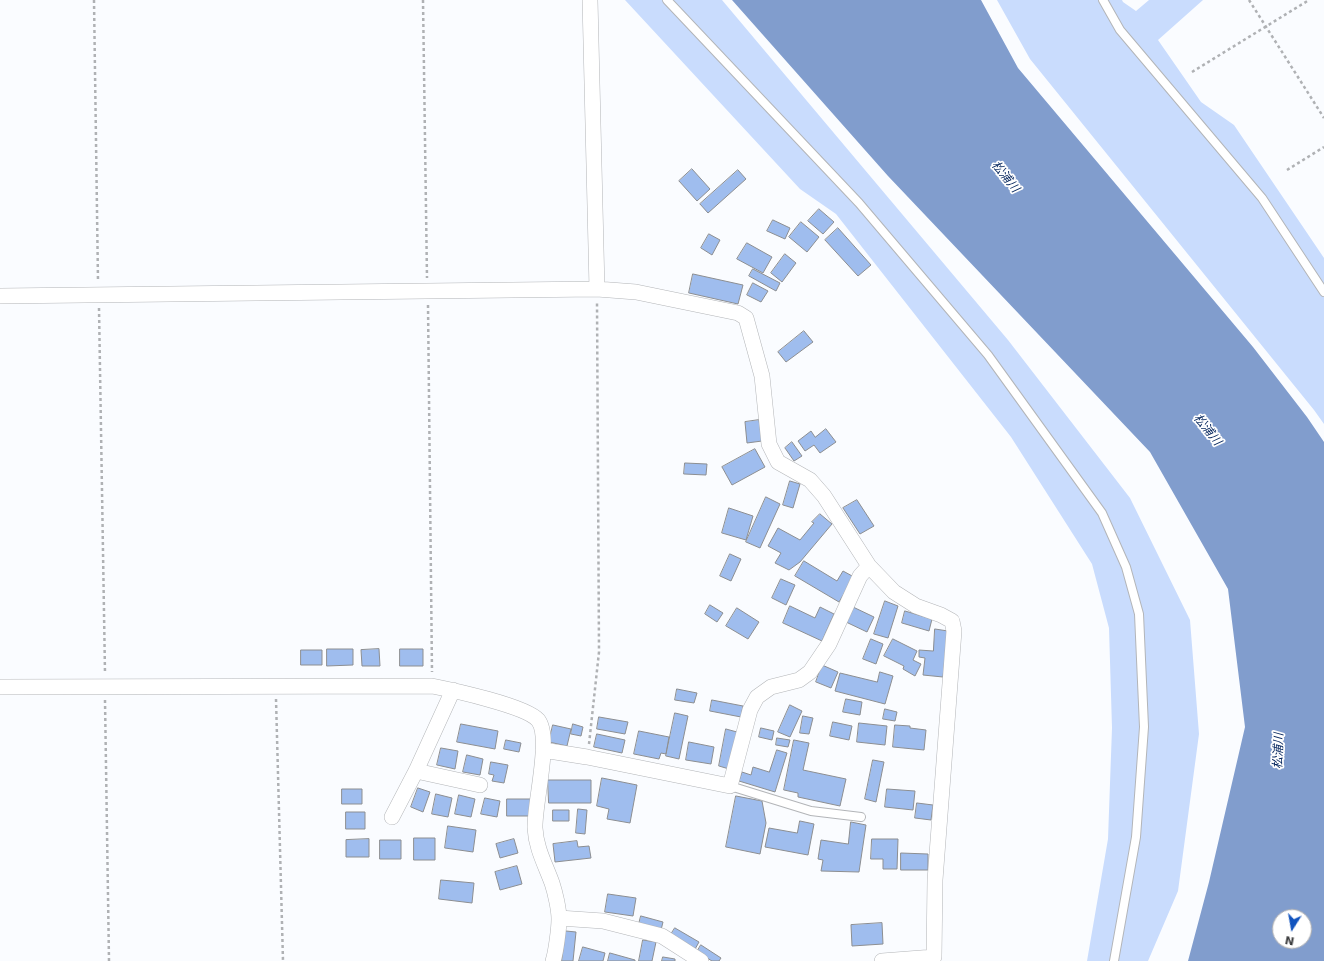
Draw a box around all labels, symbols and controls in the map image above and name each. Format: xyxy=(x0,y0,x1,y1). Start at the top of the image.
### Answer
water label: 松浦川 xyxy=(988,158,1022,196)
water label: 松浦川 xyxy=(1190,411,1224,449)
water label: 松浦川 xyxy=(1271,733,1287,769)
north arrow xyxy=(1272,909,1312,949)
text: N xyxy=(1284,933,1296,948)

